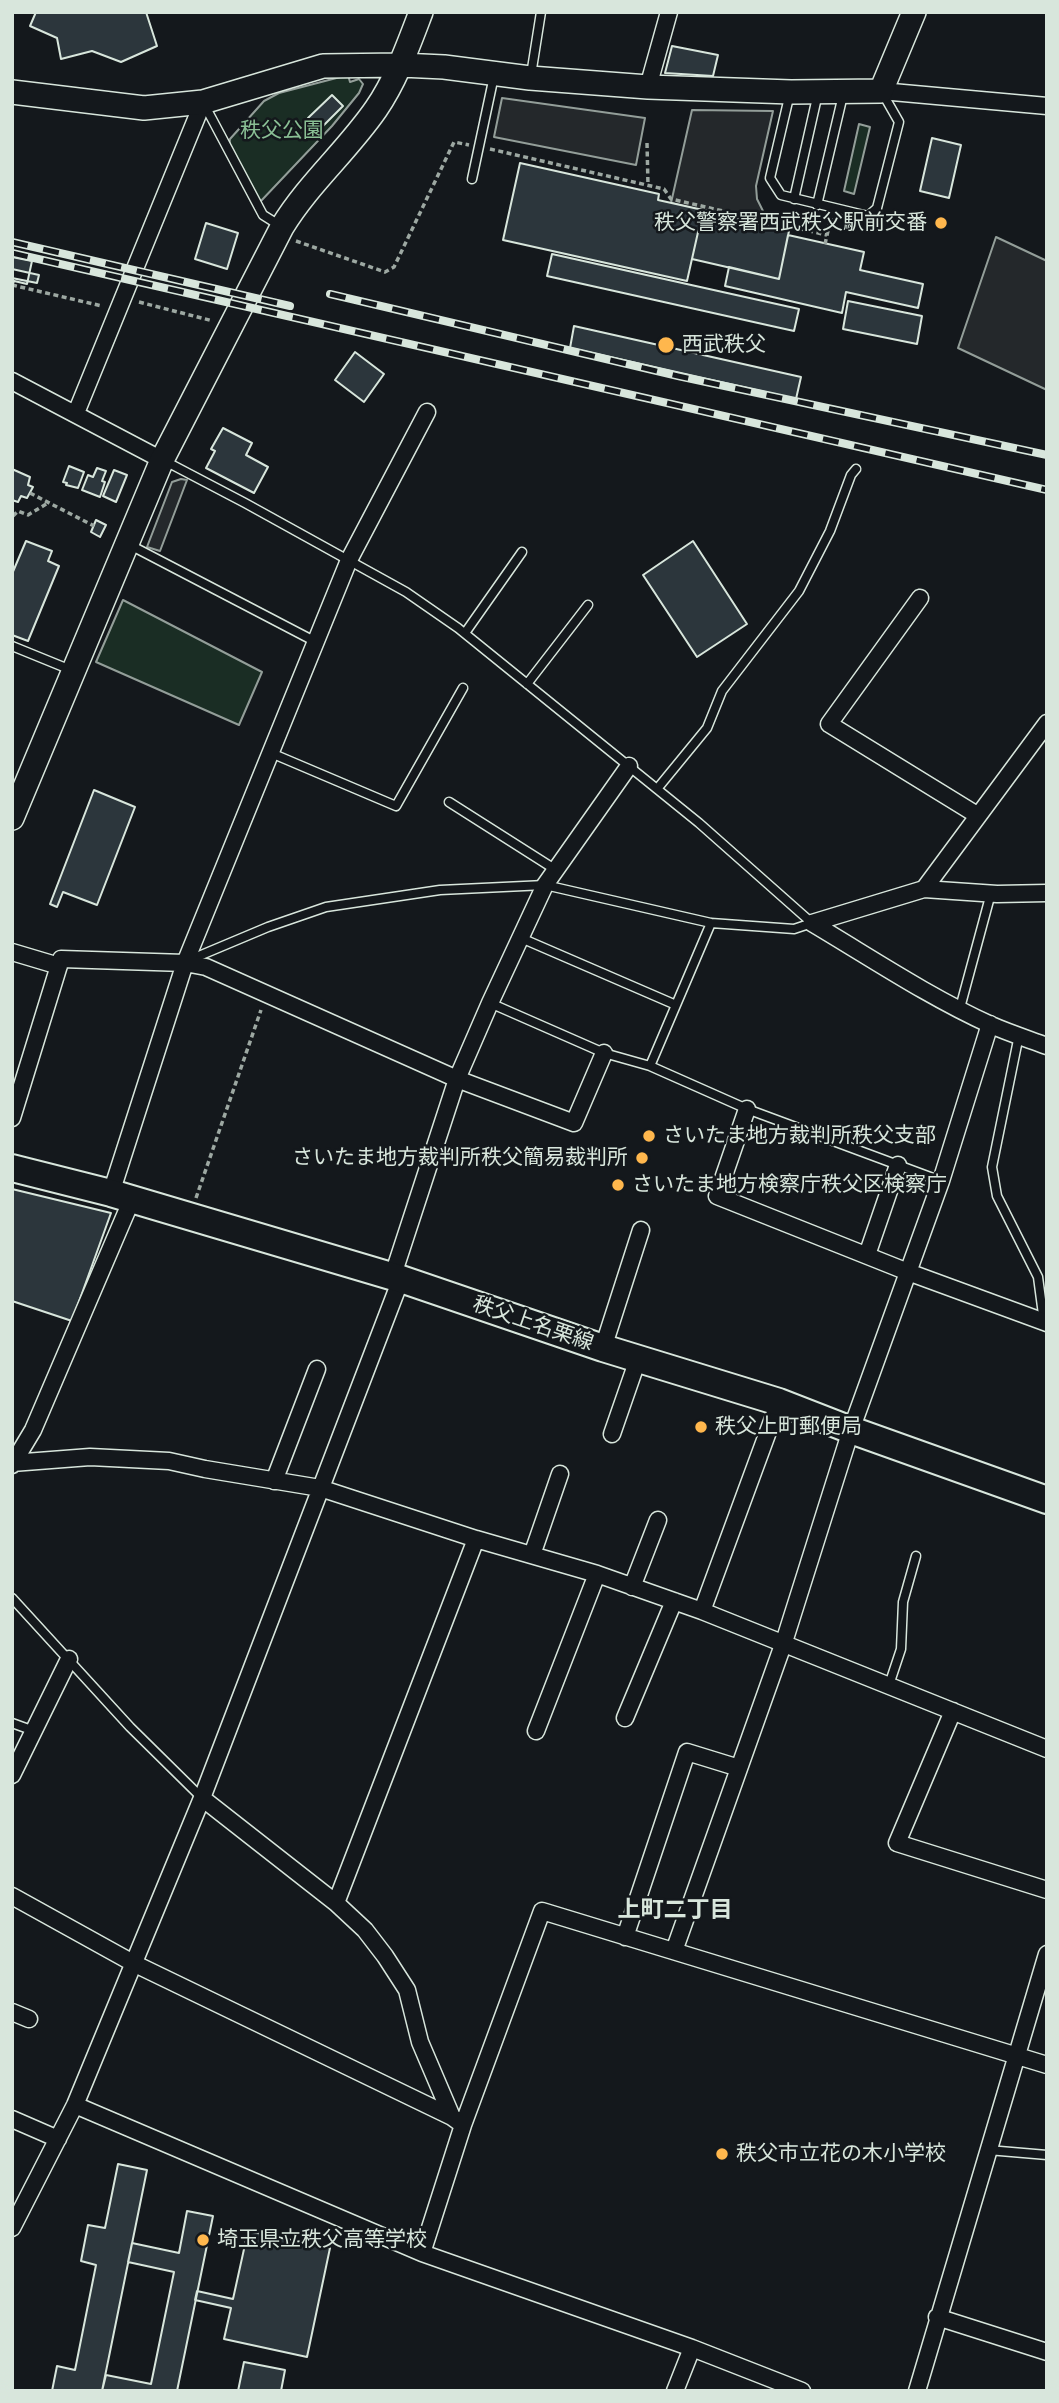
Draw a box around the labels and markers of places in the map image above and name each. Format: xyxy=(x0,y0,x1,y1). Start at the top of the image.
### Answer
place label: 秩父警察署西武秩父駅前交番 xyxy=(654,210,927,236)
marker: 秩父警察署西武秩父駅前交番 xyxy=(933,215,949,231)
place label: 西武秩父 xyxy=(682,332,766,358)
marker: 西武秩父 xyxy=(656,335,676,355)
place label: さいたま地方裁判所秩父支部 xyxy=(663,1123,936,1149)
marker: さいたま地方裁判所秩父支部 xyxy=(641,1128,657,1144)
place label: さいたま地方裁判所秩父簡易裁判所 xyxy=(292,1145,628,1171)
marker: さいたま地方裁判所秩父簡易裁判所 xyxy=(634,1150,650,1166)
place label: さいたま地方検察庁秩父区検察庁 xyxy=(632,1172,947,1198)
marker: さいたま地方検察庁秩父区検察庁 xyxy=(610,1177,626,1193)
place label: 秩父上町郵便局 xyxy=(715,1414,862,1440)
marker: 秩父上町郵便局 xyxy=(693,1419,709,1435)
place label: 秩父市立花の木小学校 xyxy=(736,2141,946,2167)
marker: 秩父市立花の木小学校 xyxy=(714,2146,730,2162)
place label: 埼玉県立秩父高等学校 xyxy=(217,2227,427,2253)
marker: 埼玉県立秩父高等学校 xyxy=(195,2232,211,2248)

